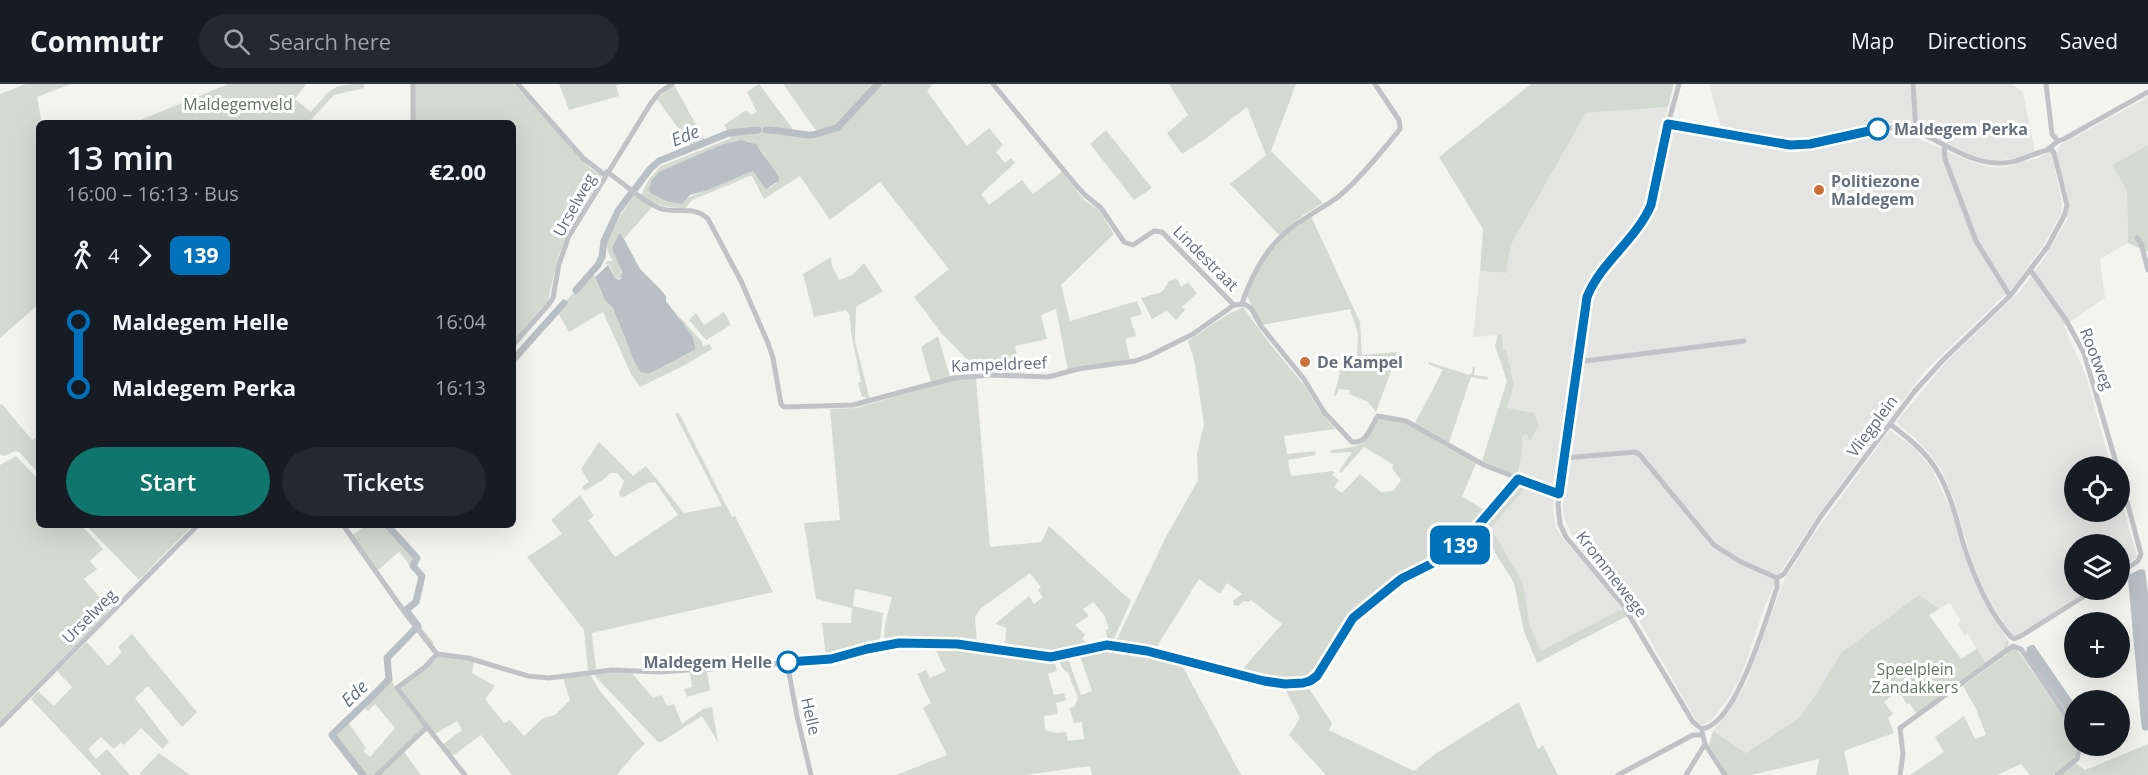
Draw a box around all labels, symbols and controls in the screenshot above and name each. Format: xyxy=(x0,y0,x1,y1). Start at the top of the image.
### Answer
search box xyxy=(199,14,619,68)
text: Commutr xyxy=(30,22,163,60)
icon: search xyxy=(220,25,253,58)
text: Search here xyxy=(268,26,391,56)
text: Map xyxy=(1851,27,1894,55)
text: Directions xyxy=(1927,27,2027,55)
text: Saved xyxy=(2060,27,2118,55)
park label: Maldegemveld xyxy=(183,93,293,115)
water label: Ede xyxy=(667,118,703,151)
marker: Maldegem Perka xyxy=(1867,118,1889,140)
place label: Maldegem Perka xyxy=(1894,118,2028,140)
text: 13 min xyxy=(66,135,174,180)
text: €2.00 xyxy=(429,156,486,186)
street label: Urselweg xyxy=(548,169,600,240)
place label: Politiezone Maldegem xyxy=(1831,170,1920,210)
text: 16:00 – 16:13 · Bus xyxy=(66,180,239,207)
marker: Politiezone Maldegem xyxy=(1812,183,1826,197)
street label: Lindestraat xyxy=(1168,220,1244,296)
icon: walk xyxy=(66,239,99,272)
icon: forward xyxy=(128,239,161,272)
text: 139 xyxy=(182,241,218,269)
text: 4 xyxy=(108,242,119,269)
text: Maldegem Helle xyxy=(112,306,289,336)
text: 16:04 xyxy=(435,308,486,335)
street label: Rootweg xyxy=(2075,325,2119,394)
street label: Kampeldreef xyxy=(951,351,1049,377)
place label: De Kampel xyxy=(1317,351,1403,373)
marker: De Kampel xyxy=(1298,355,1312,369)
text: Maldegem Perka xyxy=(112,372,296,402)
text: 16:13 xyxy=(435,374,486,401)
street label: Vliegplein xyxy=(1842,391,1902,461)
button: Start xyxy=(66,447,270,516)
button: Tickets xyxy=(282,447,486,516)
map controls xyxy=(2064,456,2130,756)
button: locate xyxy=(2064,456,2130,522)
line badge: 139 xyxy=(1426,526,1494,564)
street label: Krommewege xyxy=(1571,526,1653,622)
text: 139 xyxy=(1442,531,1478,559)
button: layers xyxy=(2064,534,2130,600)
street label: Urselweg xyxy=(57,584,121,648)
button: + xyxy=(2064,612,2130,678)
place label: Maldegem Helle xyxy=(644,651,772,673)
marker: Maldegem Helle xyxy=(777,651,799,673)
park label: Speelplein Zandakkers xyxy=(1872,658,1958,698)
water label: Ede xyxy=(335,674,373,712)
button: − xyxy=(2064,690,2130,756)
street label: Helle xyxy=(796,695,826,737)

